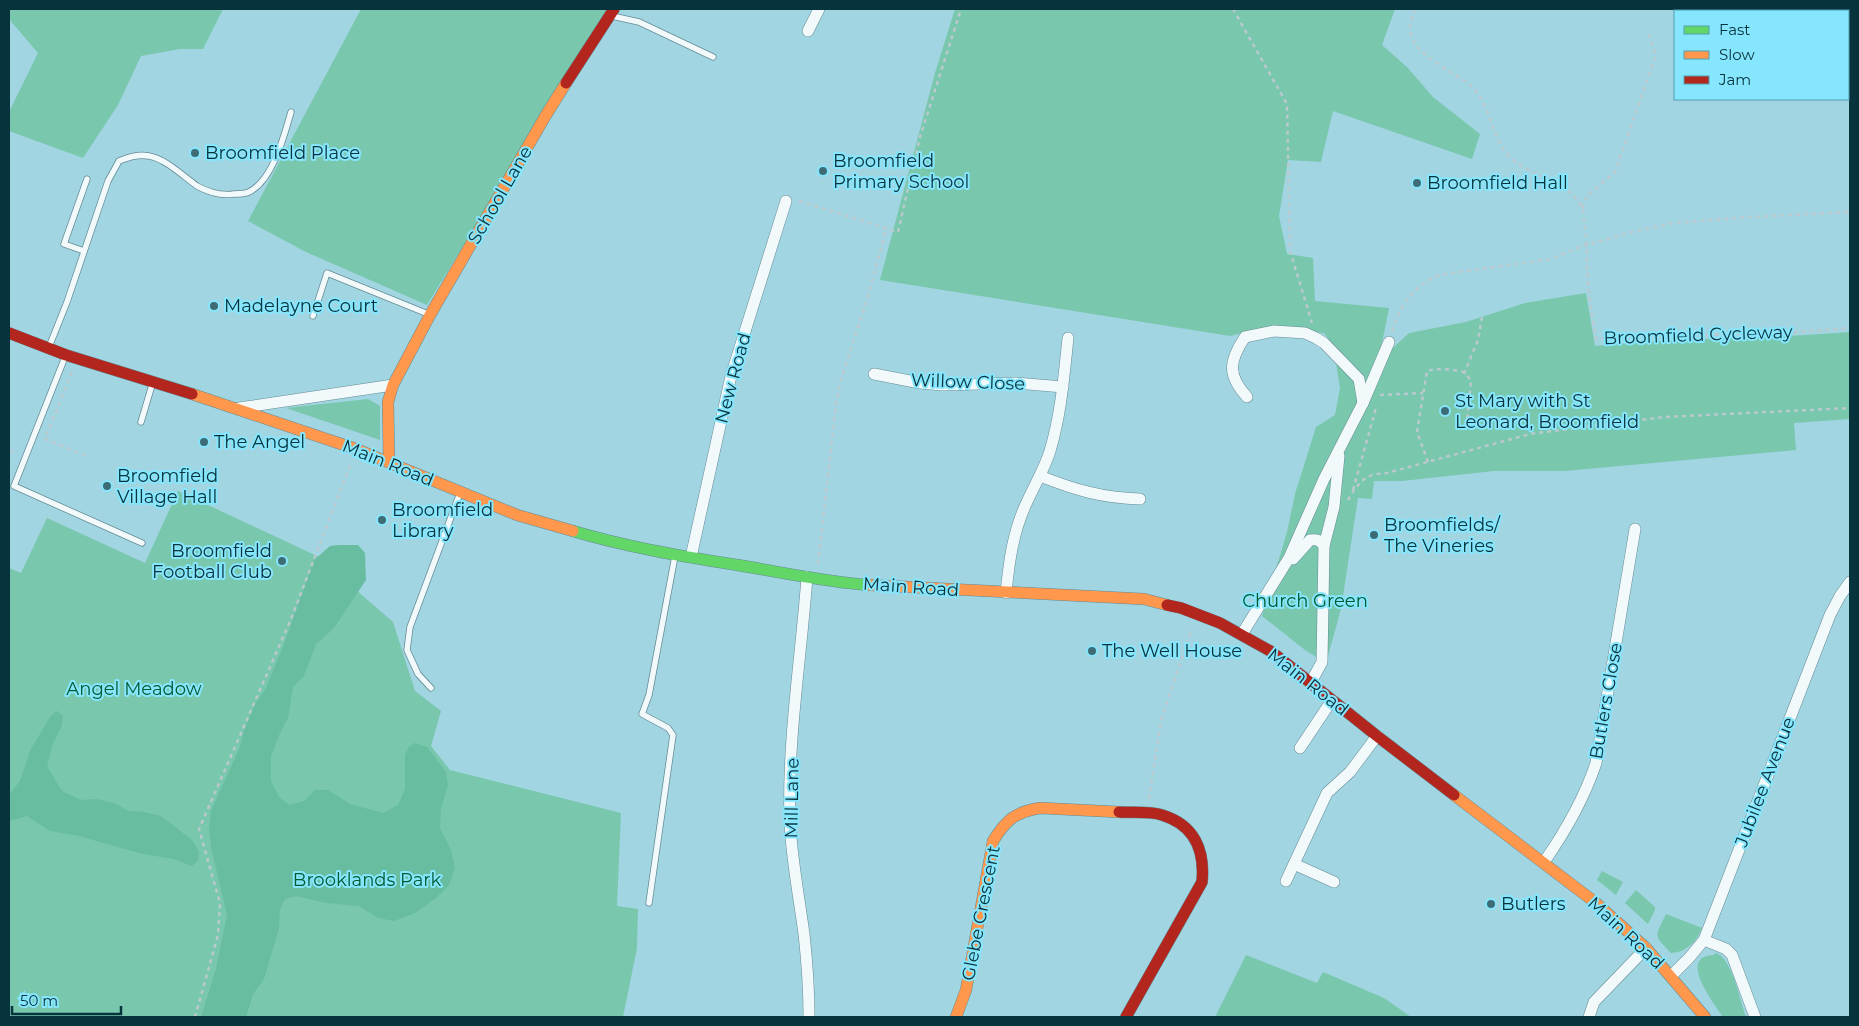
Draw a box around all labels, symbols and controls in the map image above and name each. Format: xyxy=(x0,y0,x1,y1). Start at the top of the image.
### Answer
legend xyxy=(1674,10,1849,100)
text: Fast xyxy=(1719,20,1750,39)
text: Slow xyxy=(1719,45,1755,64)
text: Jam xyxy=(1718,70,1751,89)
place label: Broomfield Place xyxy=(205,142,360,164)
street label: School Lane xyxy=(463,142,537,248)
marker: Broomfield Place xyxy=(189,147,201,159)
place label: Broomfield Primary School xyxy=(833,150,969,193)
marker: Broomfield Primary School xyxy=(817,165,829,177)
place label: Broomfield Hall xyxy=(1427,172,1568,194)
marker: Broomfield Hall xyxy=(1411,177,1423,189)
place label: Madelayne Court xyxy=(224,295,378,317)
marker: Madelayne Court xyxy=(208,300,220,312)
street label: Broomfield Cycleway xyxy=(1603,321,1793,349)
street label: New Road xyxy=(710,330,756,426)
street label: Willow Close xyxy=(910,369,1026,395)
place label: St Mary with St Leonard, Broomfield xyxy=(1455,390,1639,433)
marker: St Mary with St Leonard, Broomfield xyxy=(1439,405,1451,417)
place label: The Angel xyxy=(214,431,305,453)
street label: Main Road xyxy=(339,435,437,491)
marker: The Angel xyxy=(198,436,210,448)
place label: Broomfield Village Hall xyxy=(117,465,218,508)
marker: Broomfield Village Hall xyxy=(101,480,113,492)
place label: Broomfield Library xyxy=(392,499,493,542)
marker: Broomfield Library xyxy=(376,514,388,526)
place label: Broomfields/ The Vineries xyxy=(1384,514,1501,557)
marker: Broomfields/ The Vineries xyxy=(1368,529,1380,541)
place label: Broomfield Football Club xyxy=(152,540,272,583)
marker: Broomfield Football Club xyxy=(276,555,288,567)
street label: Main Road xyxy=(862,573,960,601)
park label: Church Green xyxy=(1242,590,1368,612)
place label: The Well House xyxy=(1102,640,1242,662)
street label: Butlers Close xyxy=(1585,641,1627,761)
street label: Main Road xyxy=(1263,644,1353,720)
marker: The Well House xyxy=(1086,645,1098,657)
park label: Angel Meadow xyxy=(66,678,202,700)
street label: Jubilee Avenue xyxy=(1730,714,1800,851)
street label: Mill Lane xyxy=(780,757,804,839)
street label: Glebe Crescent xyxy=(957,844,1005,982)
park label: Brooklands Park xyxy=(293,869,441,891)
street label: Main Road xyxy=(1583,892,1669,974)
place label: Butlers xyxy=(1501,893,1566,915)
marker: Butlers xyxy=(1485,898,1497,910)
scale bar xyxy=(12,984,121,1016)
text: 50 m xyxy=(20,991,58,1010)

